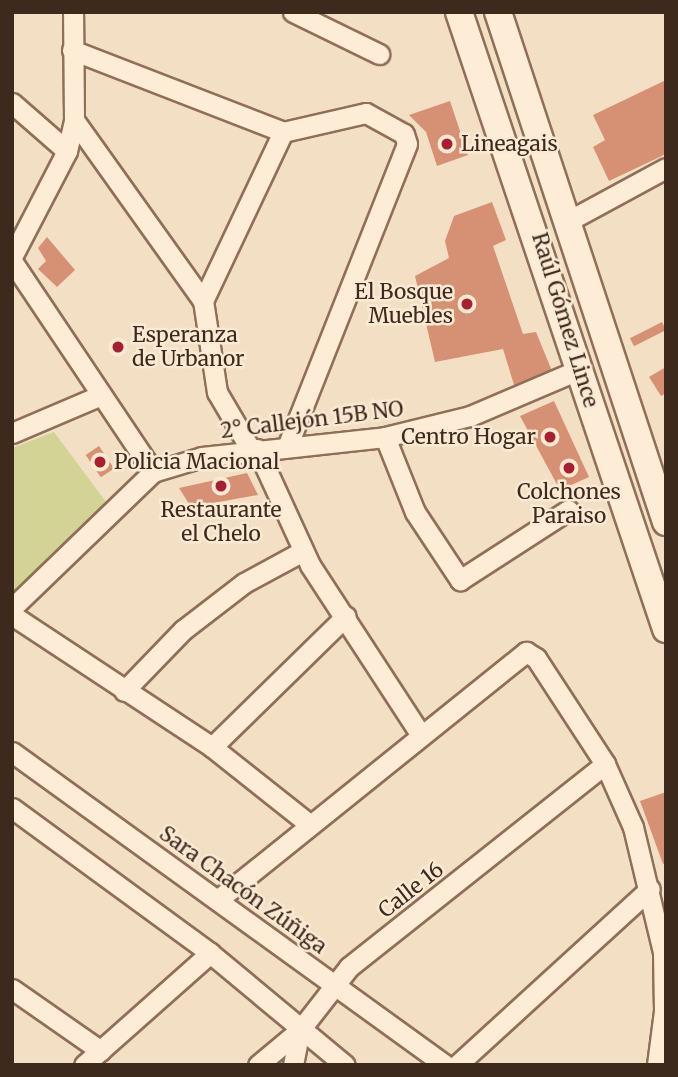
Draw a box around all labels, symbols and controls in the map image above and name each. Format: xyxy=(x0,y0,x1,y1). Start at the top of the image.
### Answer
place label: Lineagais xyxy=(461,131,558,157)
marker: Lineagais xyxy=(439,136,455,152)
street label: Raúl Gómez Lince xyxy=(526,230,604,410)
place label: El Bosque Muebles xyxy=(354,279,453,329)
marker: El Bosque Muebles xyxy=(459,296,475,312)
place label: Esperanza de Urbanor xyxy=(132,322,245,372)
marker: Esperanza de Urbanor xyxy=(110,339,126,355)
street label: 2° Callejón 15B NO xyxy=(219,396,405,444)
place label: Centro Hogar xyxy=(401,424,536,450)
marker: Centro Hogar xyxy=(542,429,558,445)
place label: Policia Macional xyxy=(114,449,279,475)
marker: Policia Macional xyxy=(92,454,108,470)
marker: Colchones Paraiso xyxy=(561,460,577,476)
marker: Restaurante el Chelo xyxy=(213,478,229,494)
place label: Colchones Paraiso xyxy=(517,479,621,529)
place label: Restaurante el Chelo xyxy=(160,497,282,547)
street label: Sara Chacón Zúñiga xyxy=(154,821,332,959)
street label: Calle 16 xyxy=(373,857,449,923)

